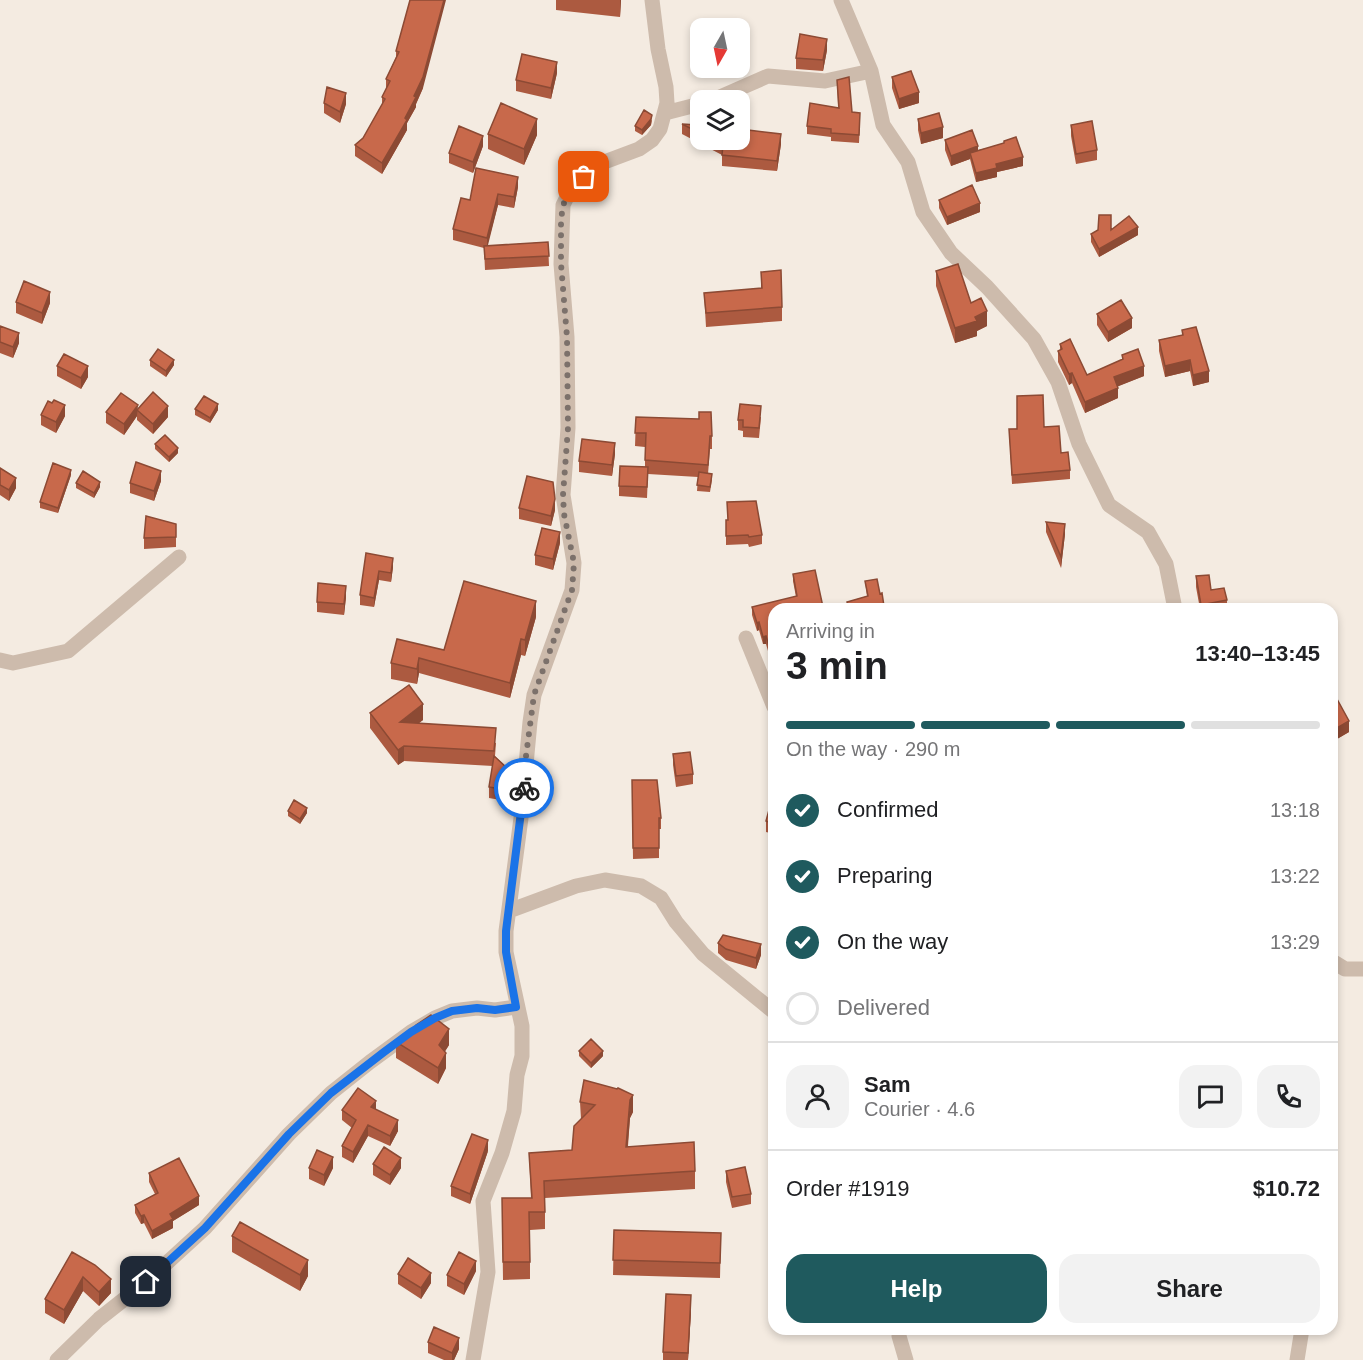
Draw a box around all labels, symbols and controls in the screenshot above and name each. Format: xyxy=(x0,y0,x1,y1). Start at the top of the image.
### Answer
north arrow xyxy=(690,18,750,78)
map controls xyxy=(690,18,750,150)
button: layers xyxy=(690,90,750,150)
pin xyxy=(558,151,609,202)
icon: bag xyxy=(567,160,600,193)
text: Arriving in xyxy=(786,620,875,642)
text: 13:40–13:45 xyxy=(1195,641,1320,666)
text: 3 min xyxy=(786,644,888,687)
text: On the way · 290 m xyxy=(786,738,961,760)
courier xyxy=(494,758,554,818)
icon: bike xyxy=(508,772,541,805)
icon: check xyxy=(786,794,819,827)
text: Confirmed xyxy=(837,797,938,822)
text: 13:18 xyxy=(1270,799,1320,821)
icon: check xyxy=(786,860,819,893)
text: Preparing xyxy=(837,863,932,888)
text: 13:22 xyxy=(1270,865,1320,887)
icon: check xyxy=(786,926,819,959)
text: On the way xyxy=(837,929,948,954)
text: 13:29 xyxy=(1270,931,1320,953)
text: Delivered xyxy=(837,995,930,1020)
button: person xyxy=(786,1065,849,1128)
button: chat xyxy=(1179,1065,1242,1128)
button: phone xyxy=(1257,1065,1320,1128)
text: Sam xyxy=(864,1072,910,1097)
text: Courier · 4.6 xyxy=(864,1098,975,1120)
text: Order #1919 xyxy=(786,1176,910,1201)
text: $10.72 xyxy=(1253,1176,1320,1201)
button: Help xyxy=(786,1254,1047,1323)
button: Share xyxy=(1059,1254,1320,1323)
pin xyxy=(120,1256,171,1307)
icon: home xyxy=(129,1265,162,1298)

